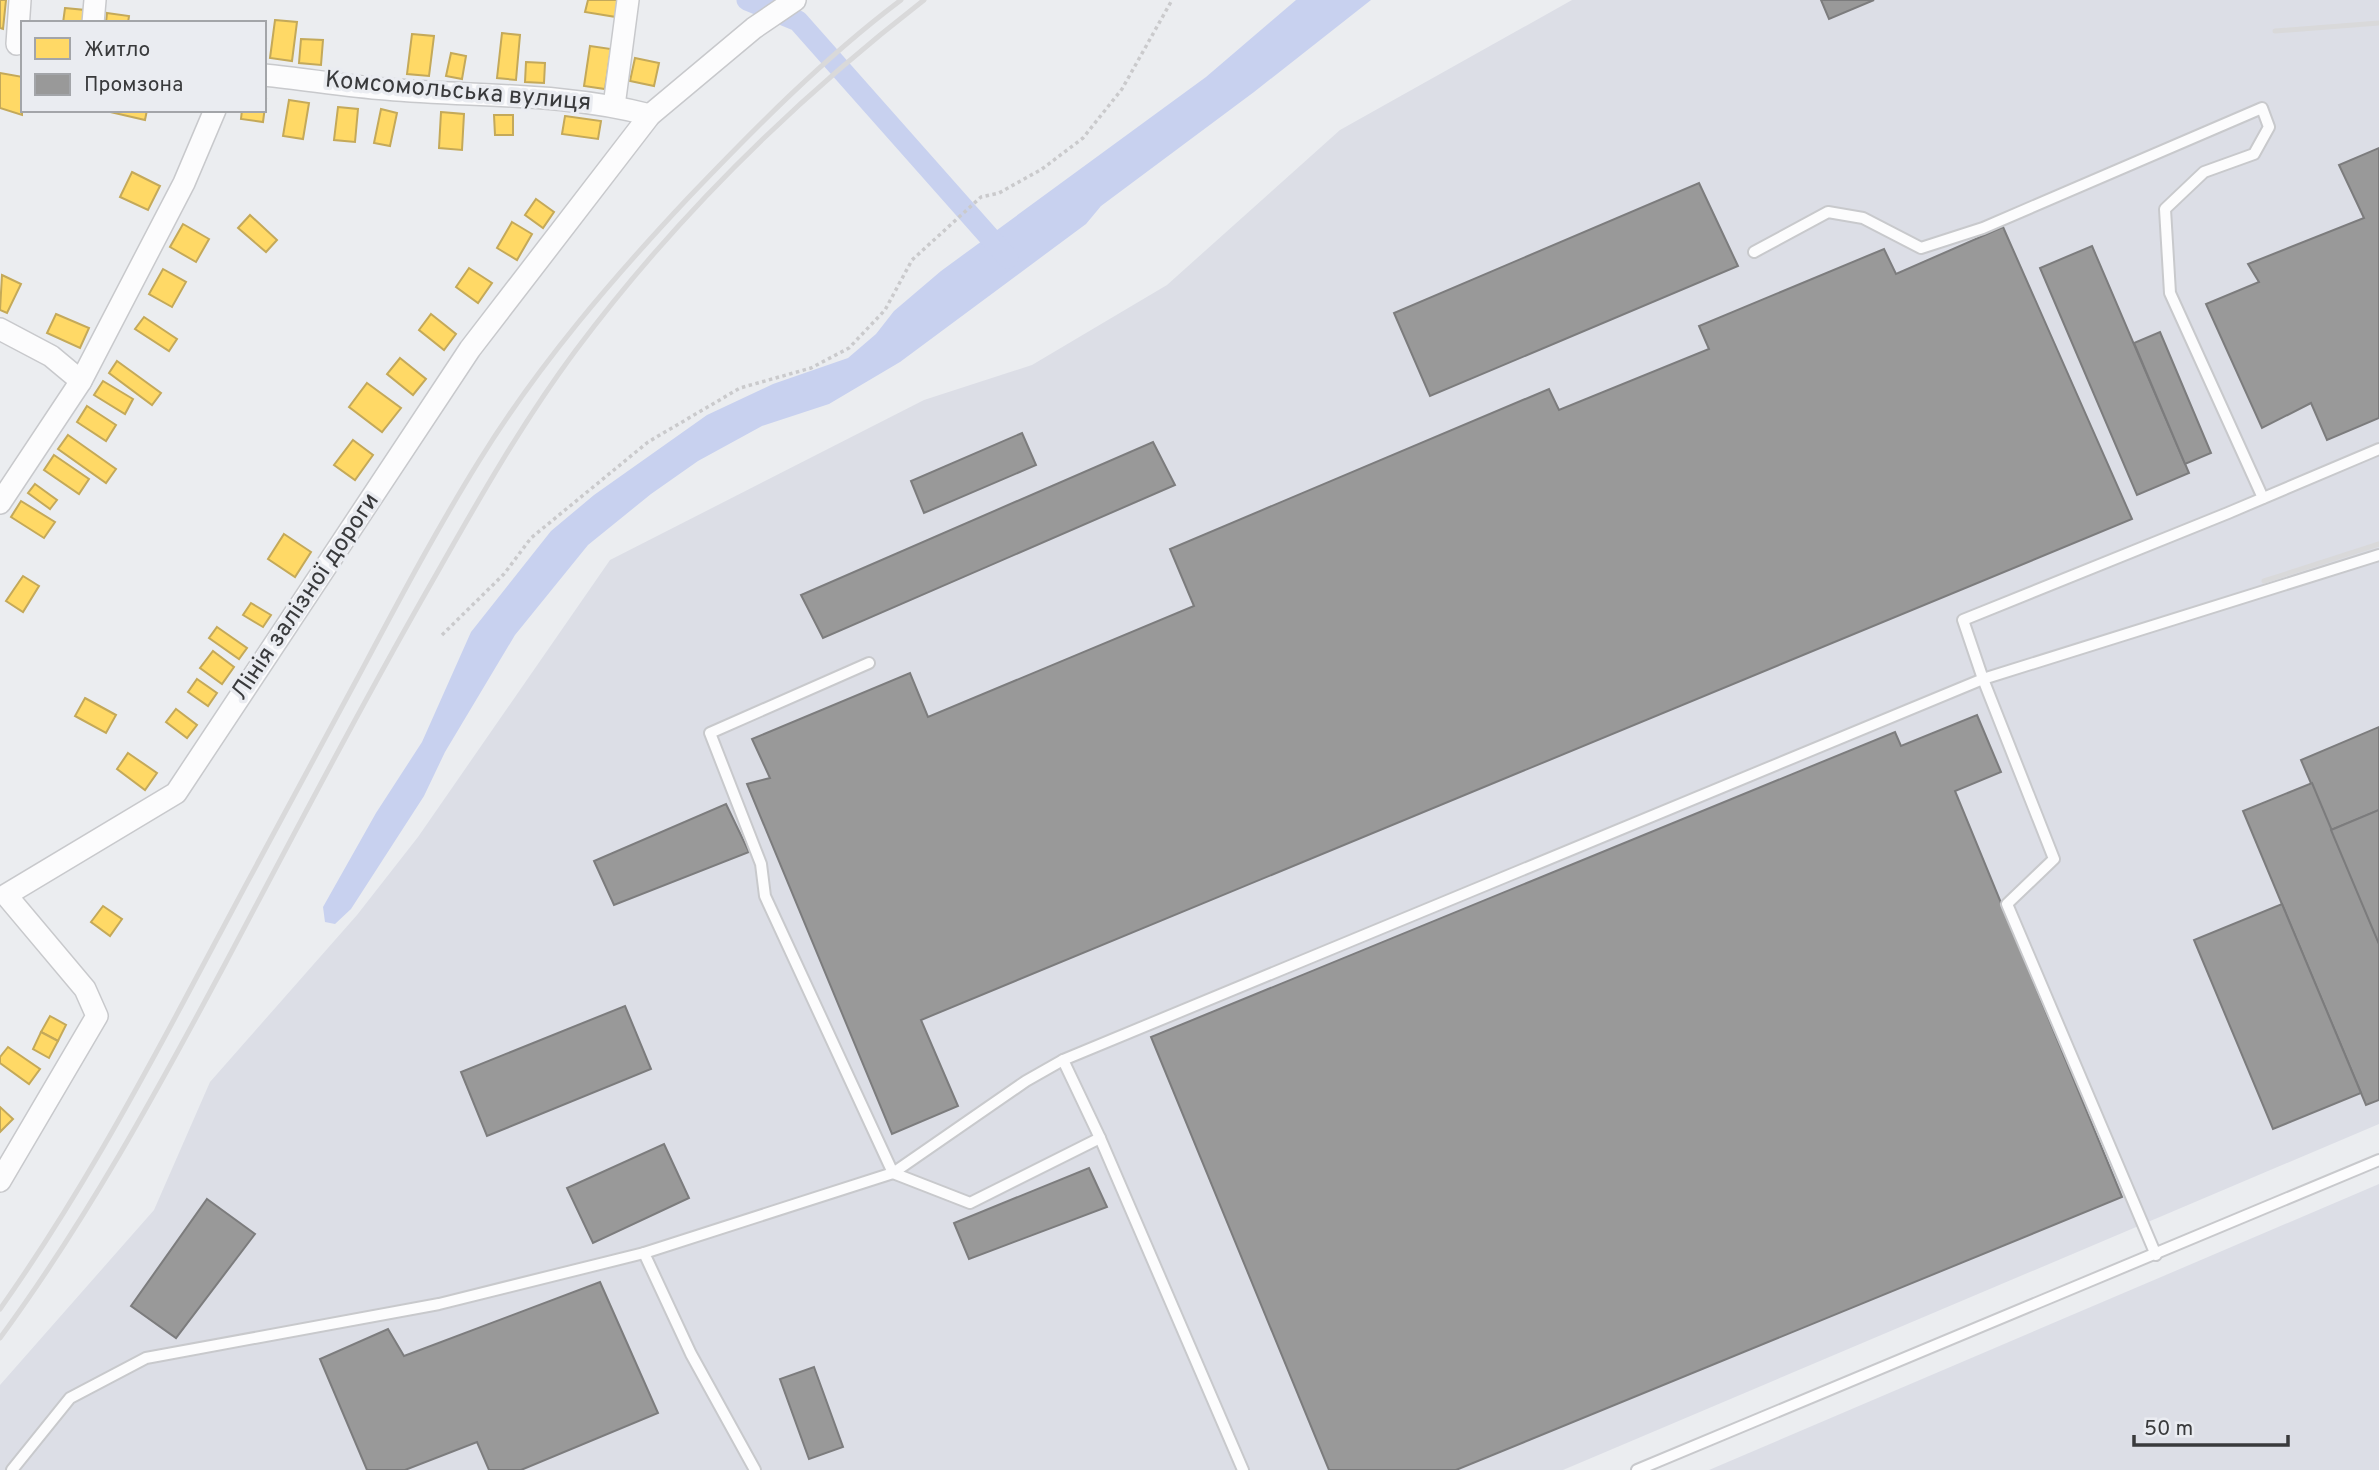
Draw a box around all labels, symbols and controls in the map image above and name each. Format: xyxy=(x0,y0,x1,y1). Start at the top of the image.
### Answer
legend xyxy=(21,21,266,112)
text: Житло xyxy=(84,37,150,64)
street label: Комсомольська вулиця xyxy=(324,65,592,119)
text: Промзона xyxy=(84,72,183,99)
street label: Лінія залізної дороги xyxy=(225,488,387,706)
scale bar xyxy=(2134,1404,2288,1448)
text: 50 m xyxy=(2144,1416,2193,1443)

